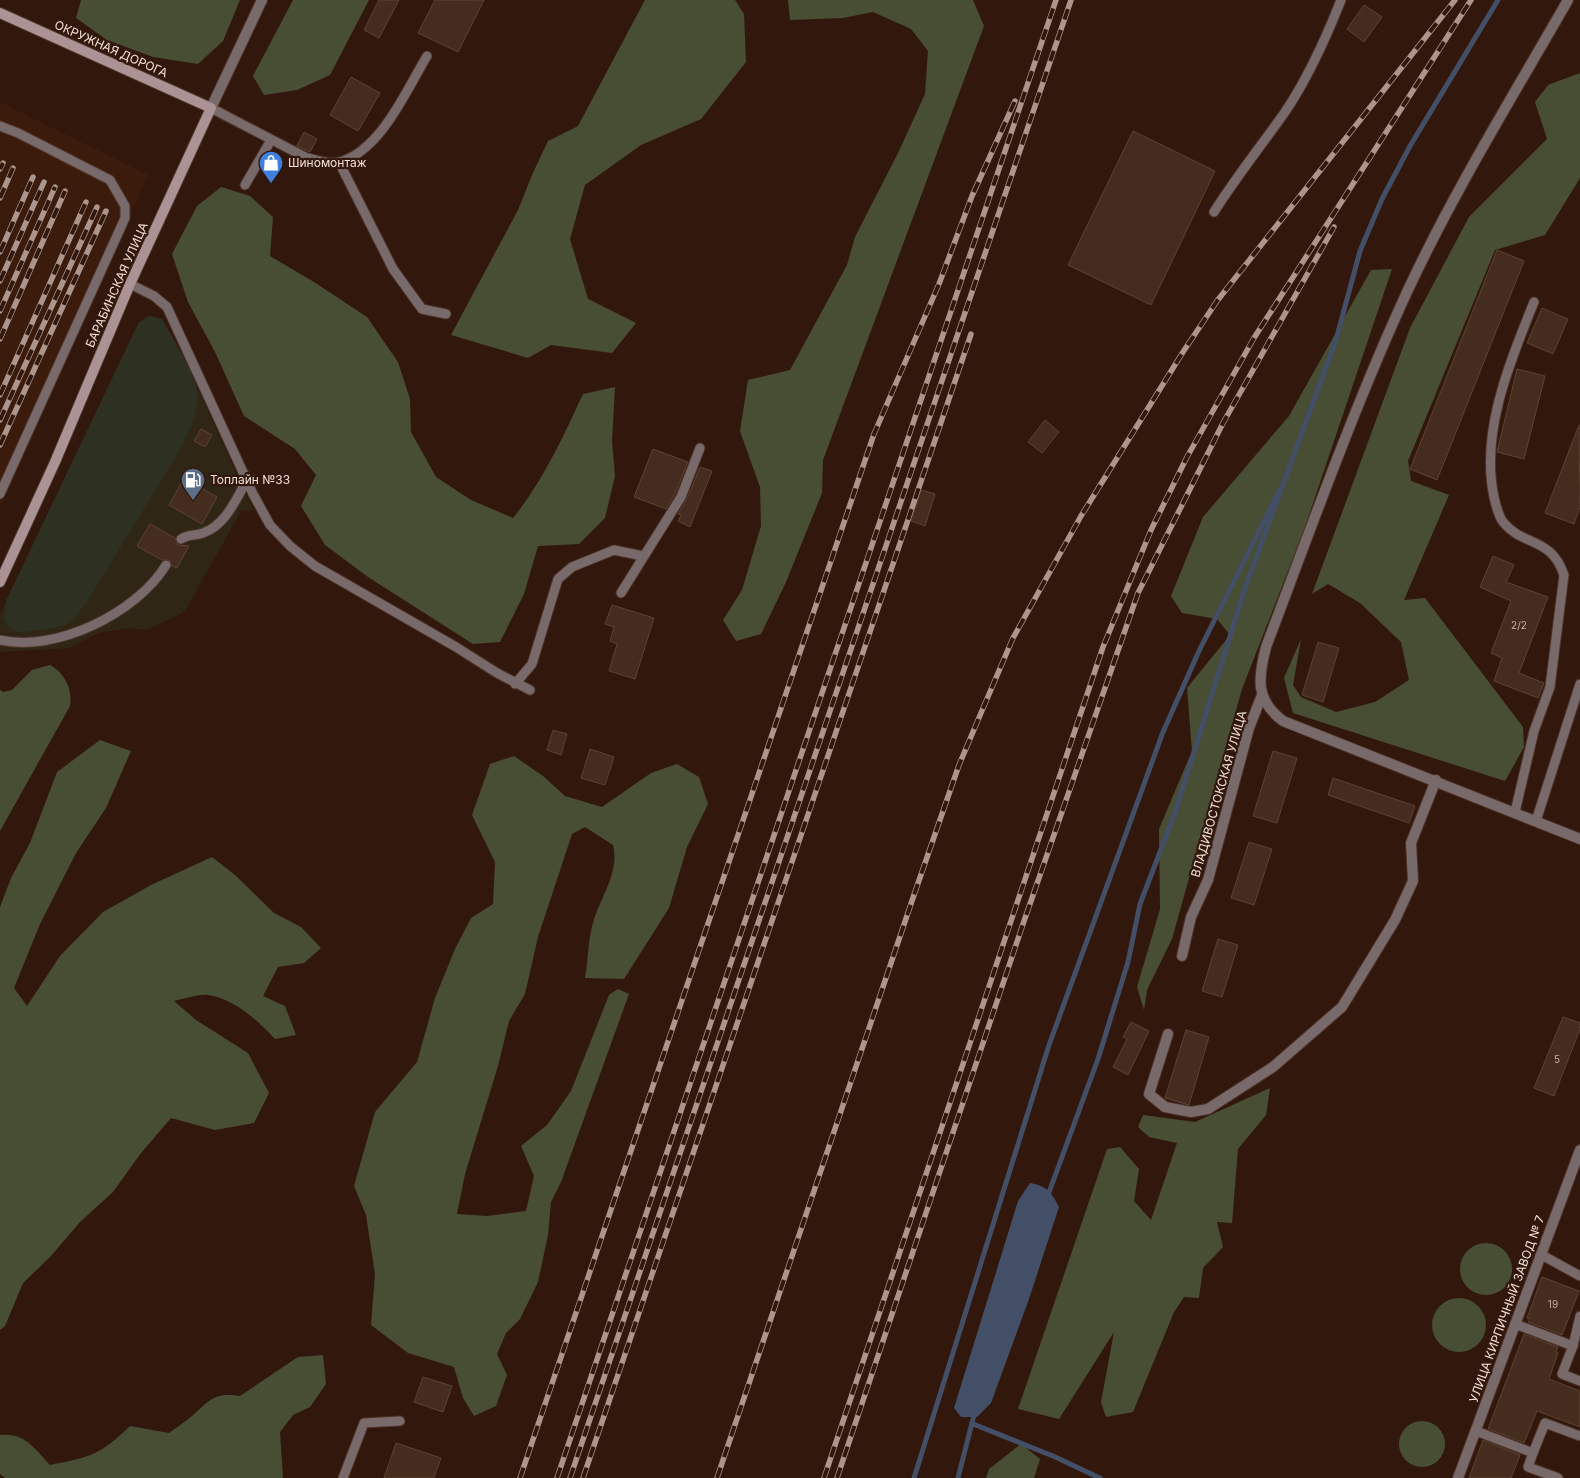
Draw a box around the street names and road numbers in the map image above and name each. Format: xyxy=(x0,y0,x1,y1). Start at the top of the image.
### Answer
street label: ОКРУЖНАЯ ДОРОГА xyxy=(52,17,170,80)
street label: БАРАБИНСКАЯ УЛИЦА xyxy=(82,220,151,350)
street label: ВЛАДИВОСТОКСКАЯ УЛИЦА xyxy=(1188,709,1250,879)
street label: УЛИЦА КИРПИЧНЫЙ ЗАВОД № 7 xyxy=(1466,1213,1548,1404)

